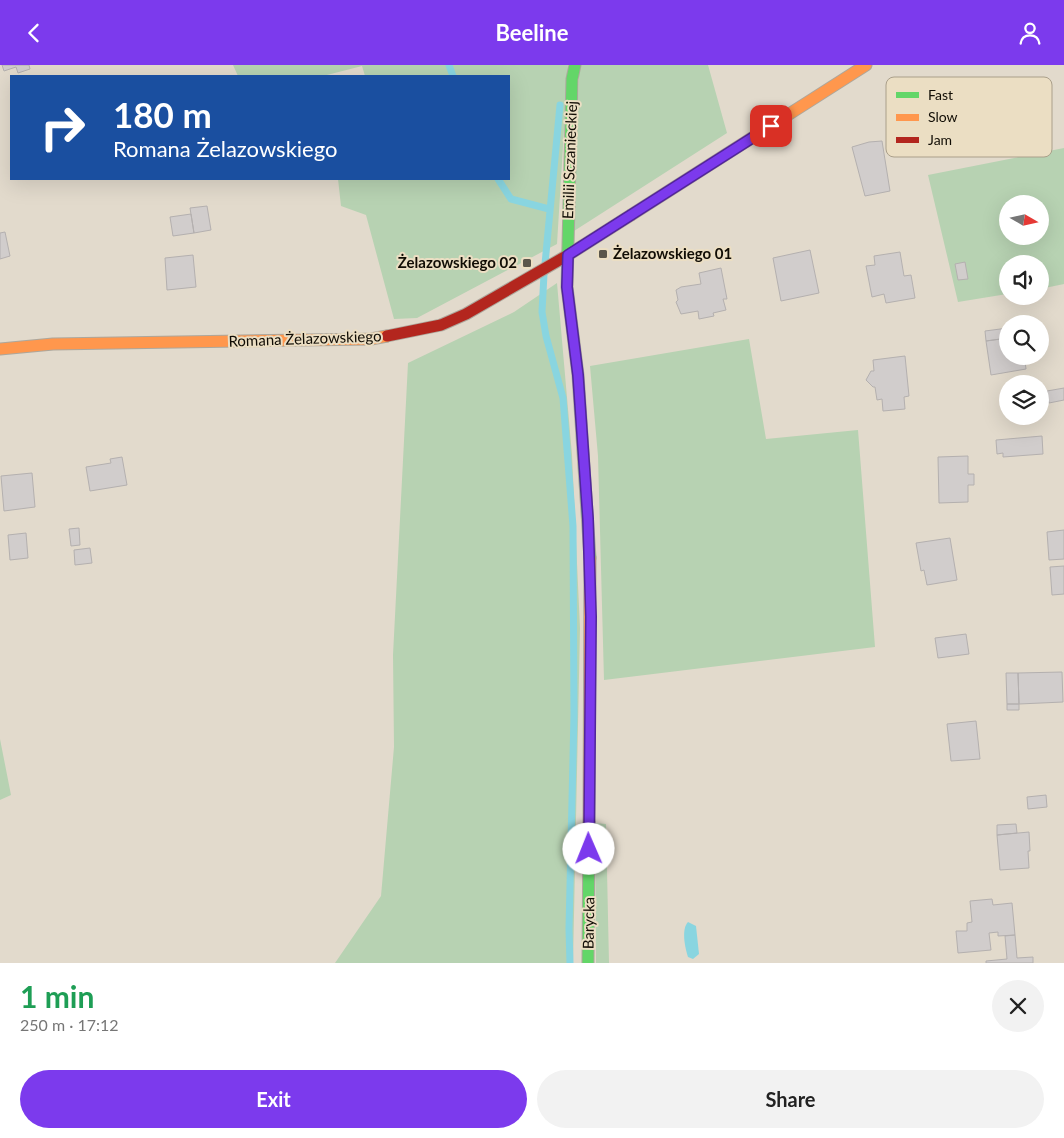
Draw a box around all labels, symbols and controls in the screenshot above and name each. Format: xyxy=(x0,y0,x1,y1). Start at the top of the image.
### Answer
icon: back xyxy=(20,19,48,47)
text: Beeline xyxy=(495,19,569,46)
icon: person xyxy=(1016,19,1044,47)
legend xyxy=(886,77,1052,157)
text: Fast xyxy=(928,86,953,103)
text: 180 m xyxy=(113,93,212,135)
icon: right xyxy=(30,95,95,160)
street label: Emilii Sczanieckiej xyxy=(558,101,580,219)
pin xyxy=(750,105,792,147)
text: Slow xyxy=(928,108,958,125)
icon: arrive xyxy=(757,112,785,140)
text: Jam xyxy=(928,131,952,148)
text: Romana Żelazowskiego xyxy=(113,135,337,162)
north arrow xyxy=(999,195,1049,245)
map controls xyxy=(999,195,1049,425)
place label: Żelazowskiego 01 xyxy=(613,244,732,262)
marker: Żelazowskiego 01 xyxy=(597,248,609,260)
place label: Żelazowskiego 02 xyxy=(398,253,517,271)
button: sound xyxy=(999,255,1049,305)
marker: Żelazowskiego 02 xyxy=(521,257,533,269)
button: search xyxy=(999,315,1049,365)
street label: Romana Żelazowskiego xyxy=(228,326,382,350)
button: layers xyxy=(999,375,1049,425)
position arrow xyxy=(562,822,614,874)
street label: Barycka xyxy=(579,897,597,949)
text: 1 min xyxy=(20,978,94,1014)
button: close xyxy=(992,980,1044,1032)
text: 250 m · 17:12 xyxy=(20,1015,119,1034)
button: Exit xyxy=(20,1070,527,1128)
button: Share xyxy=(537,1070,1044,1128)

